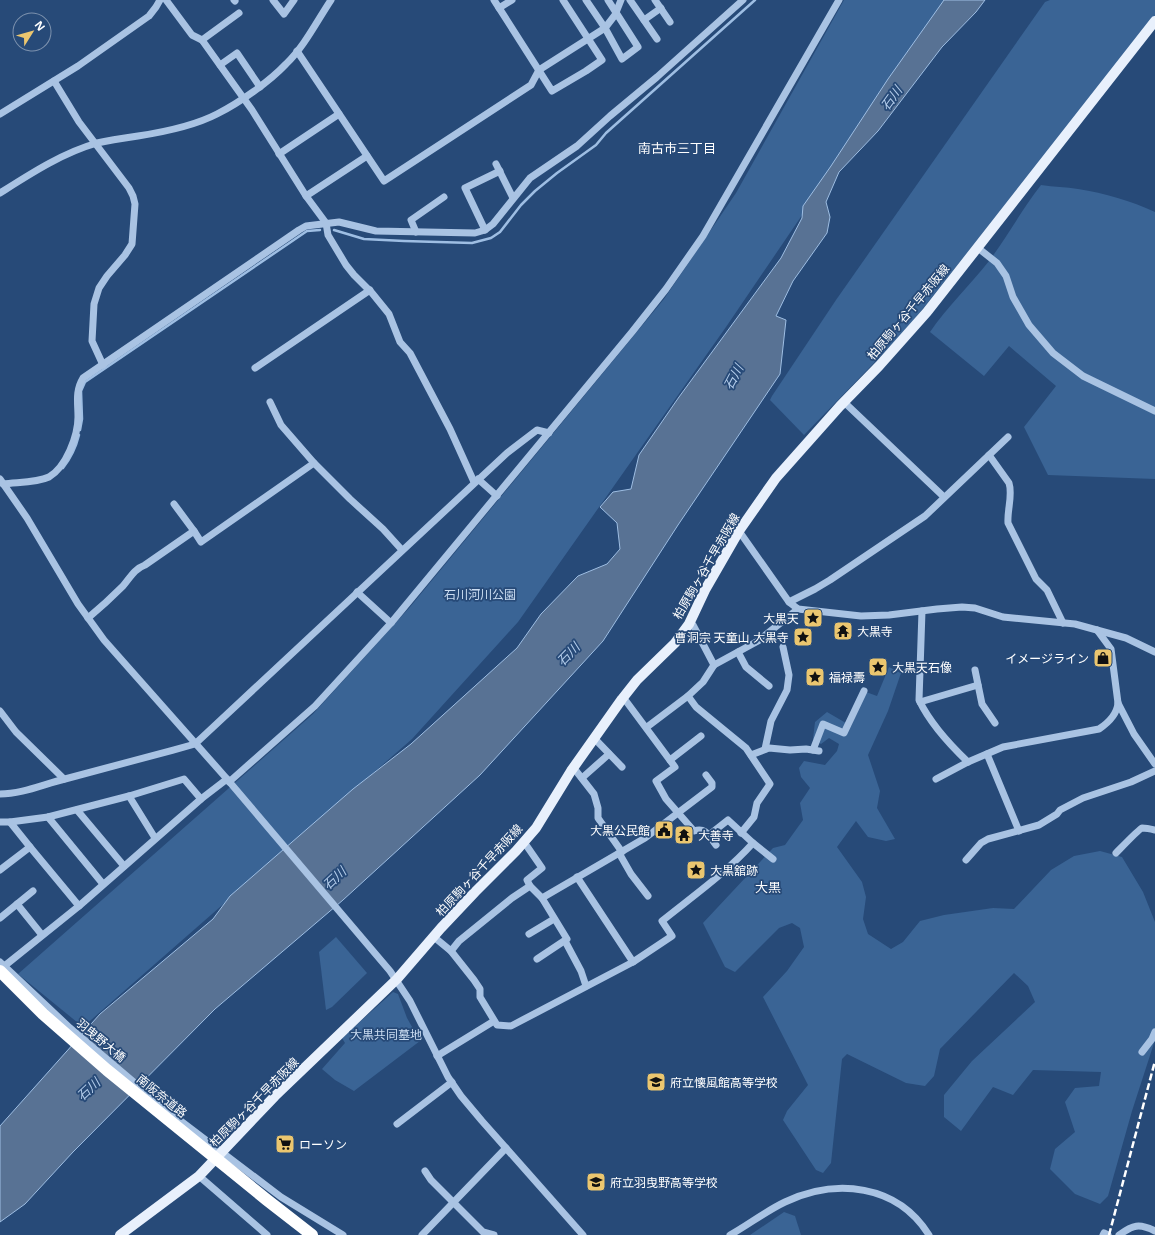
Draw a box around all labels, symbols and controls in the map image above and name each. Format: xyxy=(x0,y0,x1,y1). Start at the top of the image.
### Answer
north arrow xyxy=(12,12,52,52)
text: N xyxy=(32,18,49,34)
water label: 石川 xyxy=(876,81,907,114)
district label: 南古市三丁目 xyxy=(638,139,716,157)
street label: 柏原駒ヶ谷千早赤阪線 xyxy=(863,261,953,363)
water label: 石川 xyxy=(719,360,748,393)
street label: 柏原駒ヶ谷千早赤阪線 xyxy=(669,510,743,622)
park label: 石川河川公園 xyxy=(444,586,516,603)
place icon: 大黒天 xyxy=(802,607,824,629)
place label: 大黒天 xyxy=(763,610,799,627)
temple icon: 大黒寺 xyxy=(832,620,854,642)
place label: 大黒寺 xyxy=(857,623,893,640)
place icon: 曹洞宗 天童山 大黒寺 xyxy=(792,626,814,648)
place label: 曹洞宗 天童山 大黒寺 xyxy=(675,629,789,646)
water label: 石川 xyxy=(552,637,585,670)
shop icon: イメージライン xyxy=(1092,647,1114,669)
place label: イメージライン xyxy=(1005,650,1089,667)
place icon: 大黒天石像 xyxy=(867,656,889,678)
place label: 大黒天石像 xyxy=(892,659,952,676)
place icon: 福禄壽 xyxy=(804,666,826,688)
place label: 福禄壽 xyxy=(829,669,865,686)
public building icon: 大黒公民館 xyxy=(653,819,675,841)
street label: 柏原駒ヶ谷千早赤阪線 xyxy=(432,820,526,920)
place label: 大黒公民館 xyxy=(590,822,650,839)
temple icon: 大善寺 xyxy=(673,824,695,846)
place label: 大善寺 xyxy=(698,827,734,844)
place icon: 大黒舘跡 xyxy=(685,859,707,881)
water label: 石川 xyxy=(318,861,351,893)
place label: 大黒舘跡 xyxy=(710,862,758,879)
district label: 大黒 xyxy=(755,878,781,896)
street label: 羽曳野大橋 xyxy=(73,1014,129,1066)
park label: 大黒共同墓地 xyxy=(350,1026,422,1043)
street label: 柏原駒ヶ谷千早赤阪線 xyxy=(206,1054,302,1150)
street label: 南阪奈道路 xyxy=(133,1071,191,1121)
school or university icon: 府立懐風館高等学校 xyxy=(645,1071,667,1093)
water label: 石川 xyxy=(72,1072,105,1104)
place label: 府立懐風館高等学校 xyxy=(670,1074,778,1091)
supermarket icon: ローソン xyxy=(274,1133,296,1155)
place label: ローソン xyxy=(299,1136,347,1153)
school or university icon: 府立羽曳野高等学校 xyxy=(585,1171,607,1193)
place label: 府立羽曳野高等学校 xyxy=(610,1174,718,1191)

